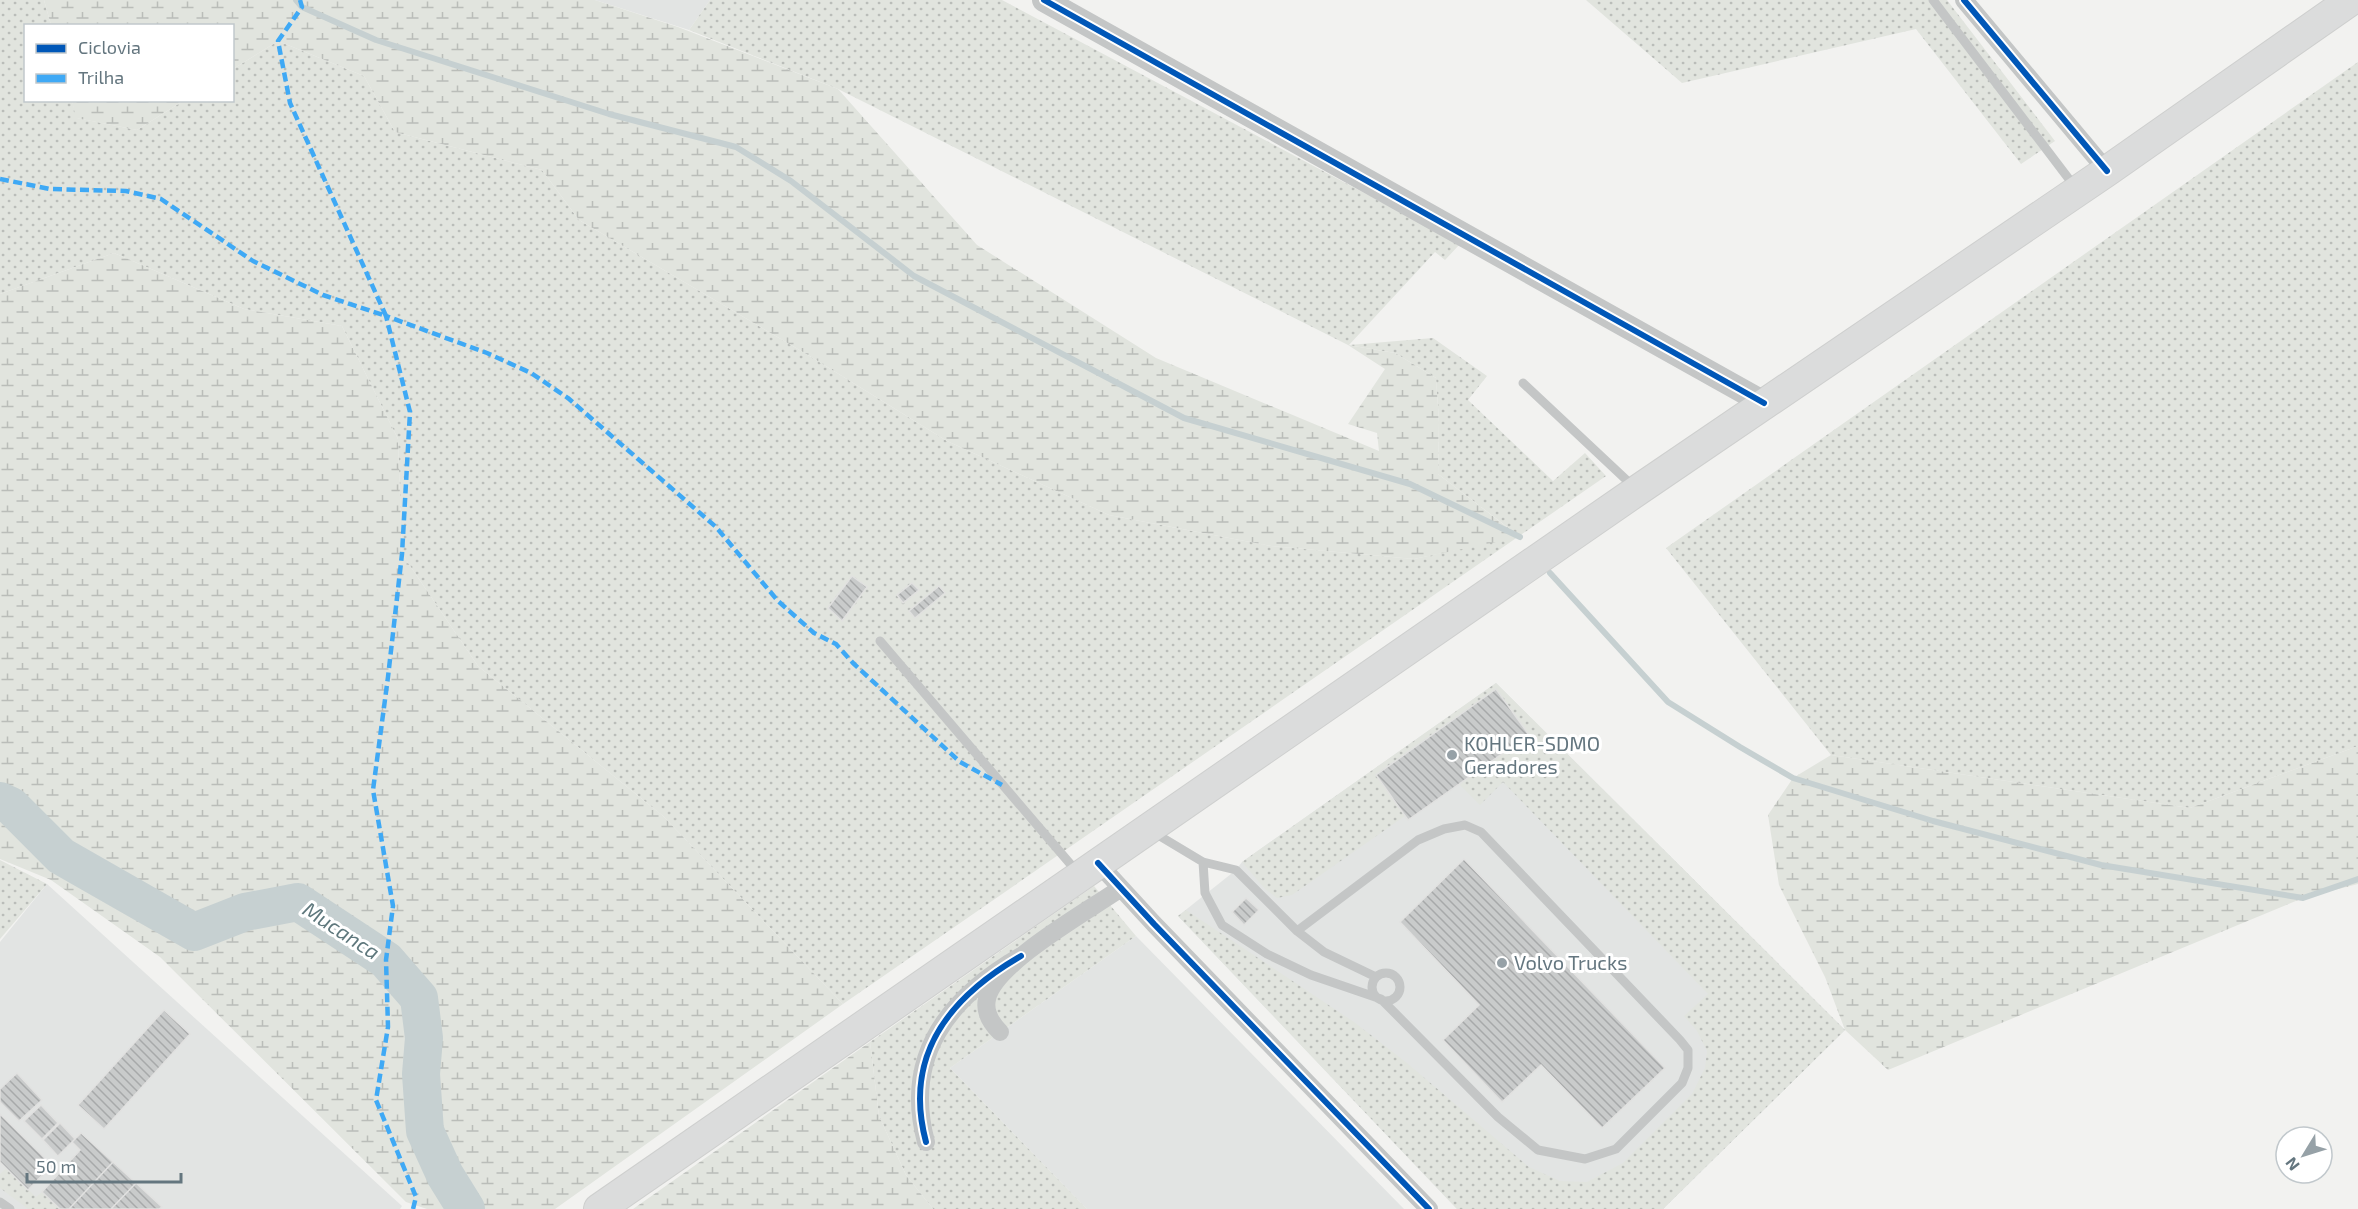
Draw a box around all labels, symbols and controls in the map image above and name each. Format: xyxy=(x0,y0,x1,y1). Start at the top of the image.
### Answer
legend xyxy=(24,24,234,102)
text: Ciclovia xyxy=(78,36,141,58)
text: Trilha xyxy=(78,66,124,88)
place label: KOHLER-SDMO Geradores xyxy=(1464,731,1600,778)
marker: KOHLER-SDMO Geradores xyxy=(1445,748,1459,762)
water label: Mucanca xyxy=(299,896,385,964)
place label: Volvo Trucks xyxy=(1514,950,1627,974)
marker: Volvo Trucks xyxy=(1495,956,1509,970)
north arrow xyxy=(2274,1125,2334,1185)
scale bar xyxy=(27,1146,182,1184)
text: N xyxy=(2281,1154,2303,1175)
text: 50 m xyxy=(36,1155,76,1177)

